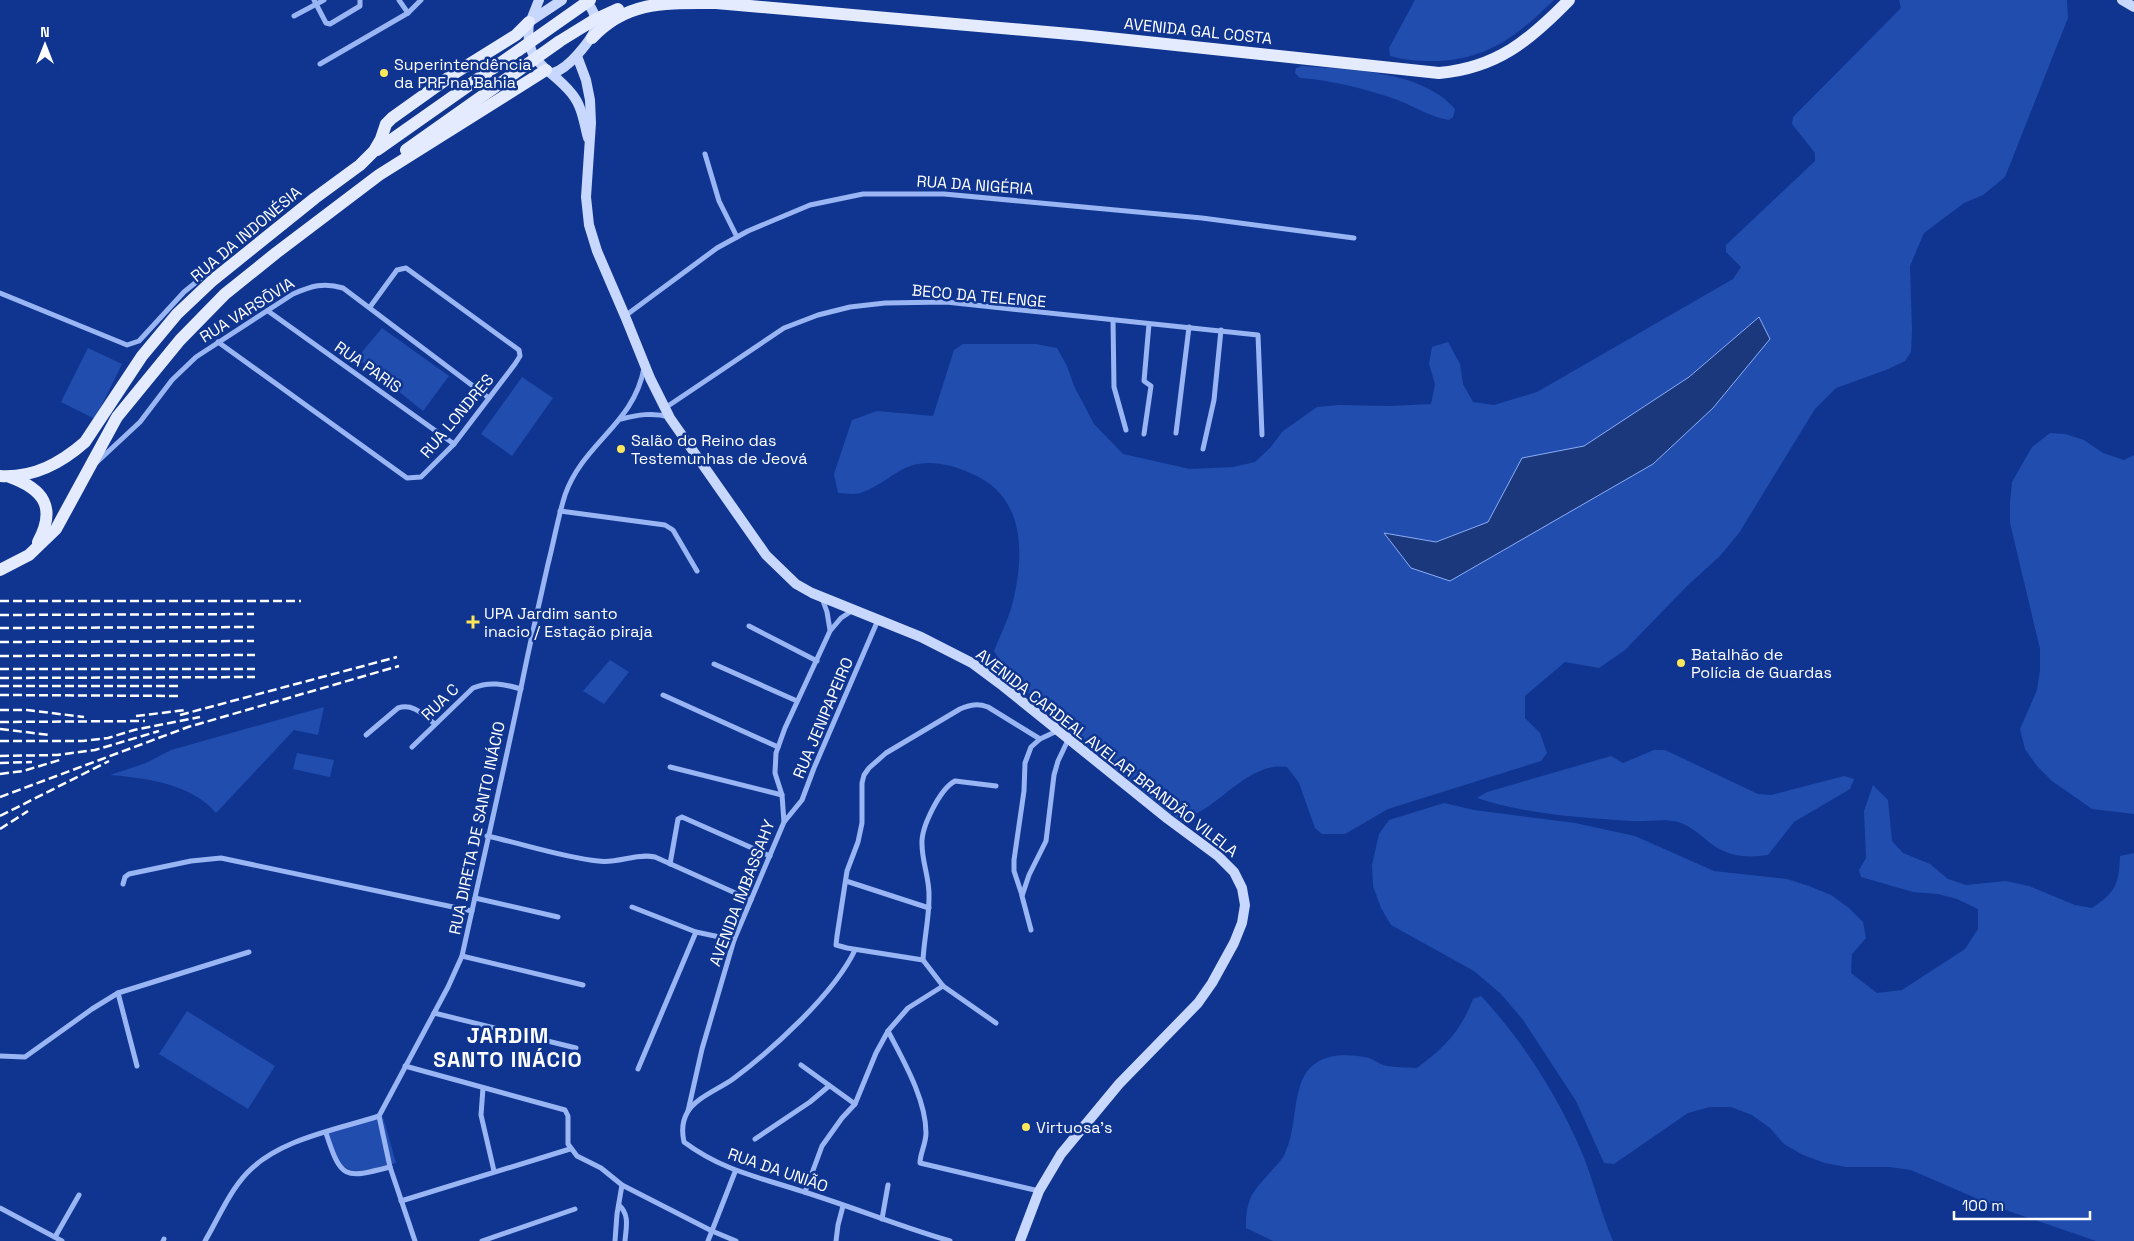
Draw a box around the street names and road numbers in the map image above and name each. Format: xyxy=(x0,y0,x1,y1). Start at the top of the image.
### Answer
street label: AVENIDA GAL COSTA xyxy=(1123,13,1273,49)
street label: RUA DA NIGÉRIA xyxy=(916,170,1034,200)
street label: RUA DA INDONÉSIA xyxy=(186,182,306,286)
street label: RUA VARSŌVIA xyxy=(196,273,298,347)
street label: BECO DA TELENGE xyxy=(911,280,1047,312)
street label: RUA PARIS xyxy=(330,336,406,398)
street label: RUA LONDRES xyxy=(416,369,499,462)
street label: AVENIDA CARDEAL AVELAR BRANDÃO VILELA xyxy=(972,644,1242,862)
street label: RUA JENIPAPEIRO xyxy=(788,654,858,782)
street label: RUA C xyxy=(417,679,463,725)
street label: RUA DIRETA DE SANTO INÁCIO xyxy=(444,719,510,937)
street label: AVENIDA IMBASSAHY xyxy=(704,817,780,969)
street label: RUA DA UNIÃO xyxy=(725,1143,831,1197)

